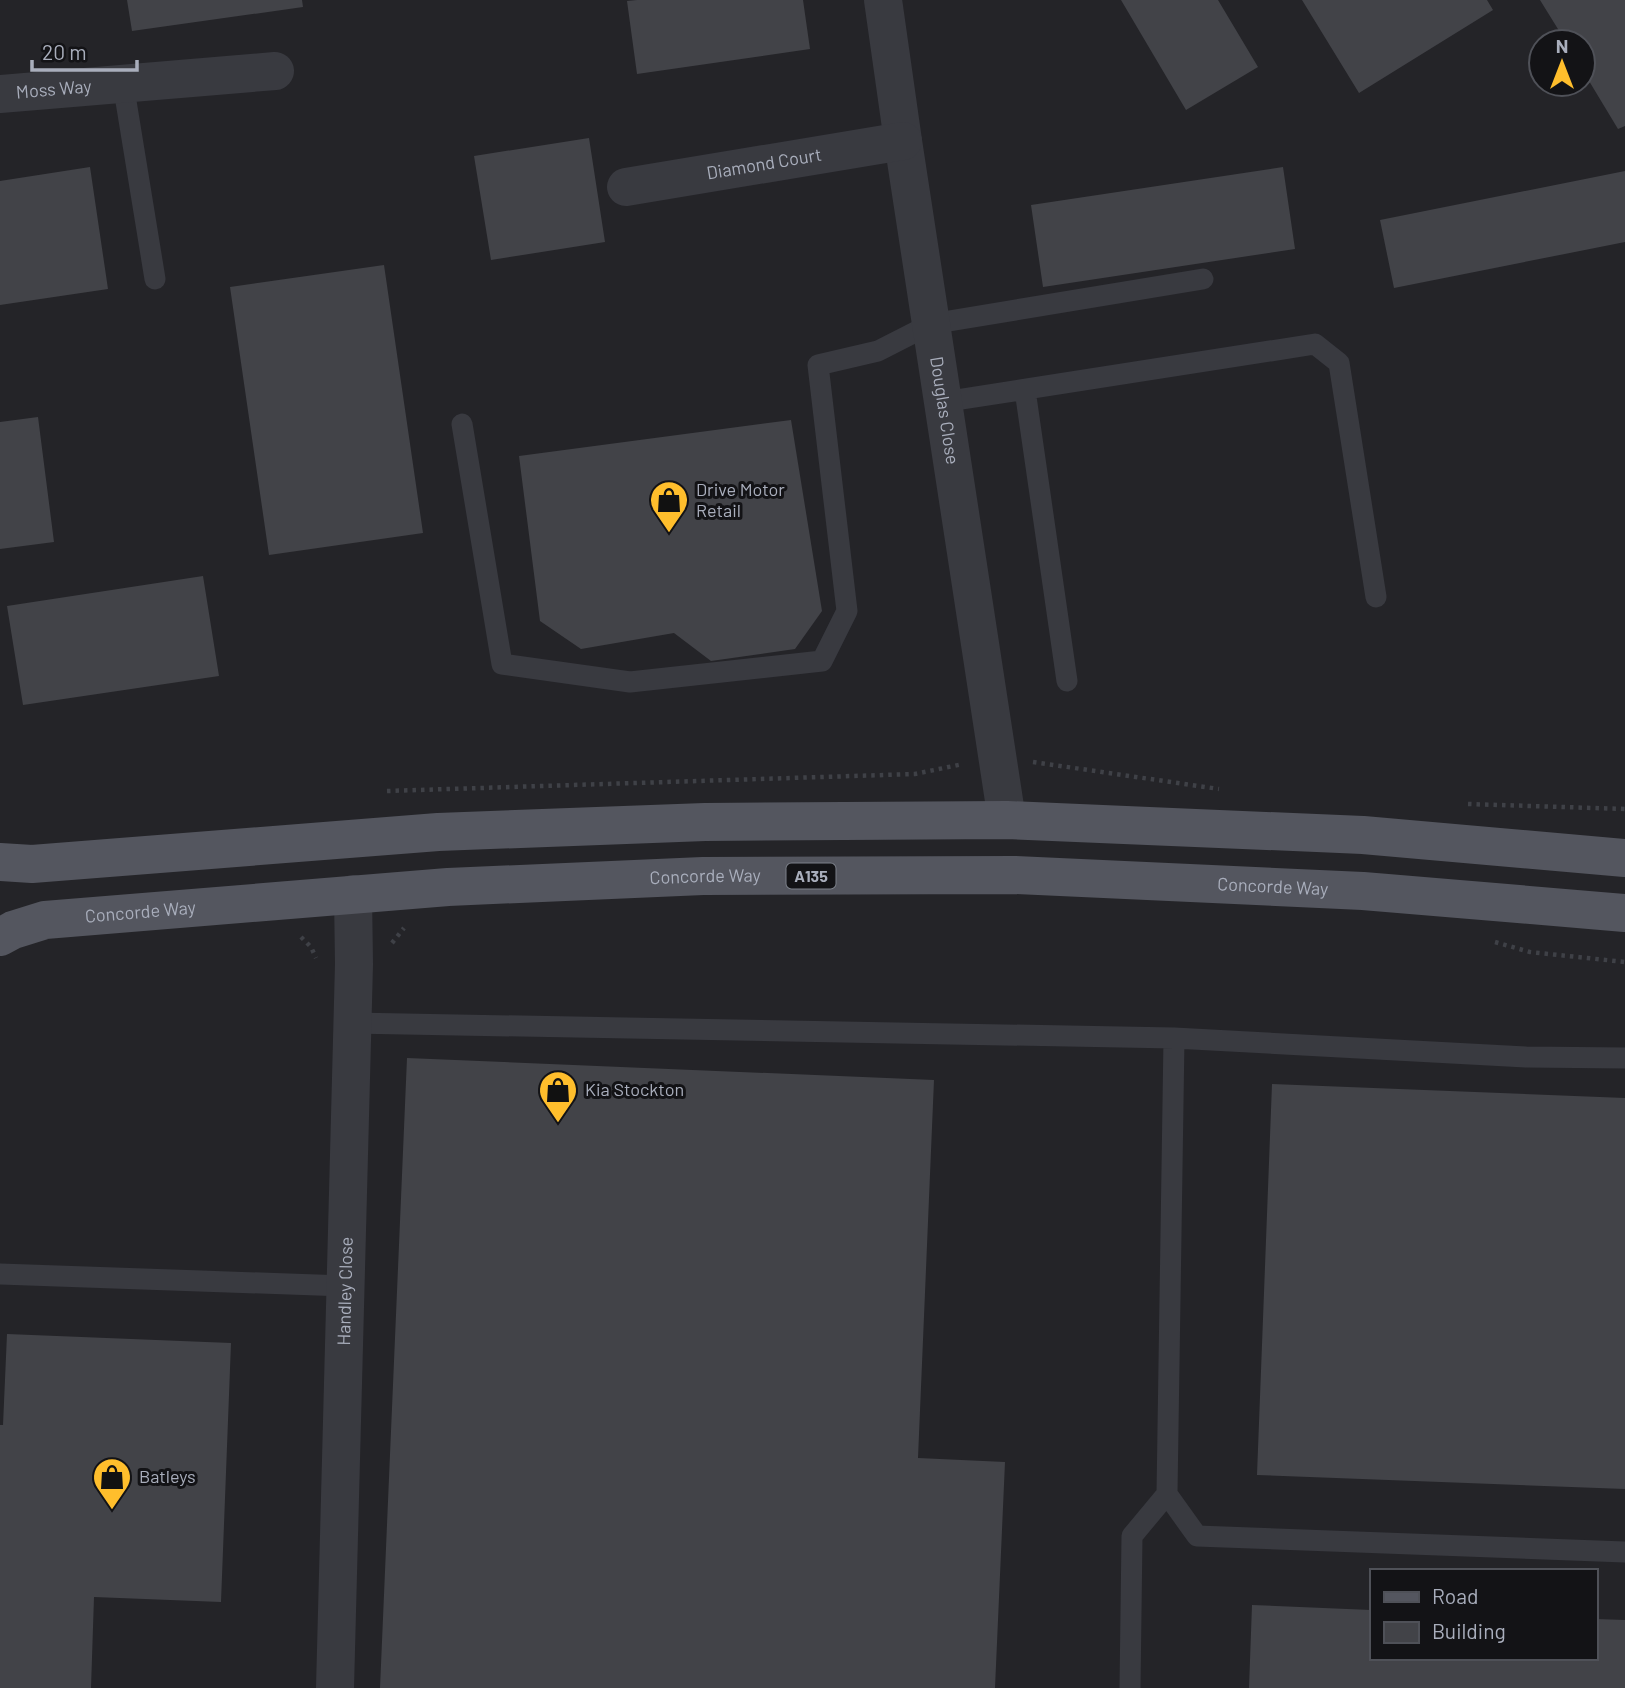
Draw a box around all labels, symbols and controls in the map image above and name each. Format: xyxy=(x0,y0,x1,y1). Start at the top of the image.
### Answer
scale bar xyxy=(32,28,136,72)
north arrow xyxy=(1527,28,1597,98)
text: N xyxy=(1556,34,1568,57)
text: 20 m xyxy=(42,39,87,64)
street label: Moss Way xyxy=(15,74,92,103)
street label: Diamond Court xyxy=(705,143,823,183)
street label: Douglas Close xyxy=(926,355,964,466)
place label: Drive Motor Retail xyxy=(696,478,785,521)
shop icon: Drive Motor Retail xyxy=(648,479,690,534)
road number: A135 xyxy=(786,863,836,888)
street label: Concorde Way xyxy=(649,864,761,888)
street label: Concorde Way xyxy=(1217,872,1329,899)
street label: Concorde Way xyxy=(84,896,197,927)
shop icon: Kia Stockton xyxy=(537,1069,579,1124)
place label: Kia Stockton xyxy=(585,1078,684,1100)
street label: Handley Close xyxy=(332,1236,357,1346)
shop icon: Batleys xyxy=(91,1456,133,1511)
place label: Batleys xyxy=(139,1465,196,1487)
legend xyxy=(1370,1569,1597,1660)
text: Road xyxy=(1432,1583,1478,1608)
text: Building xyxy=(1432,1618,1506,1643)

